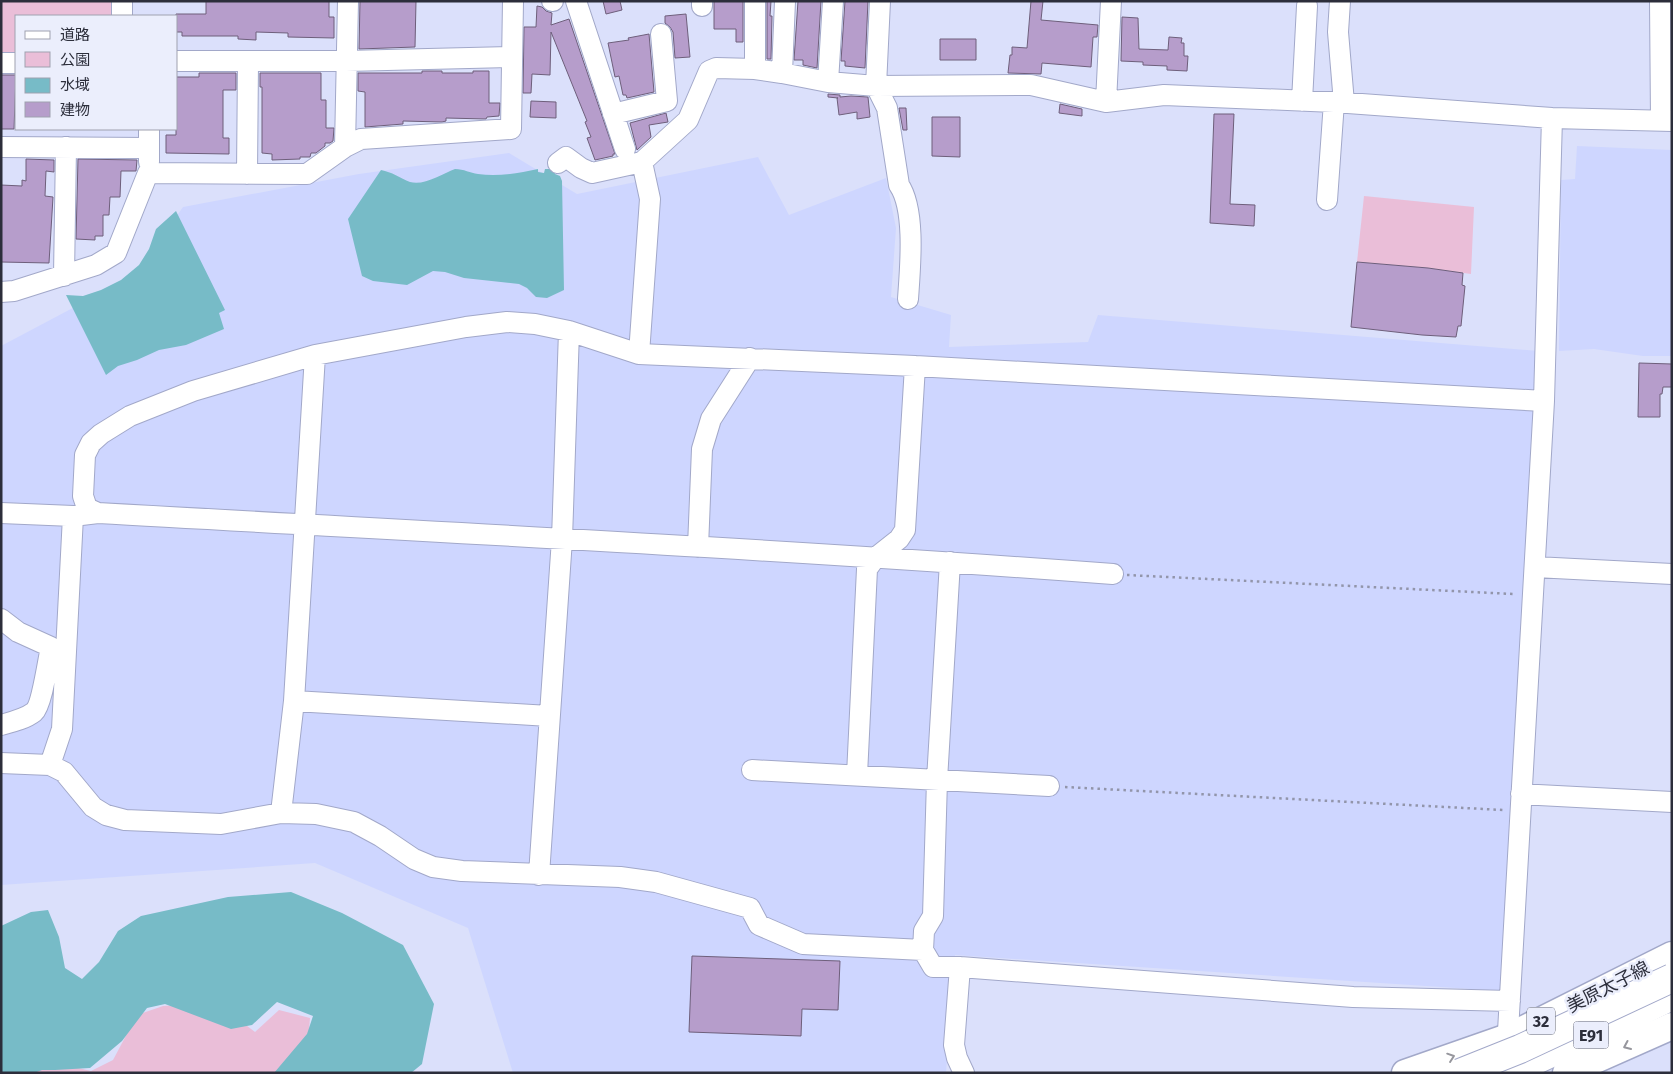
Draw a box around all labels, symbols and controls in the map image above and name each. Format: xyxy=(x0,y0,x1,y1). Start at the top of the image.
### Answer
legend xyxy=(15,15,178,130)
text: 道路 xyxy=(60,26,90,44)
text: 公園 xyxy=(60,51,90,69)
text: 水域 xyxy=(60,76,90,94)
text: 建物 xyxy=(60,101,90,119)
street label: 美原太子線 xyxy=(1563,957,1653,1017)
road number: 32 xyxy=(1527,1008,1555,1034)
road number: E91 xyxy=(1574,1022,1608,1048)
one-way arrow xyxy=(1623,1039,1632,1050)
one-way arrow xyxy=(1447,1053,1455,1063)

